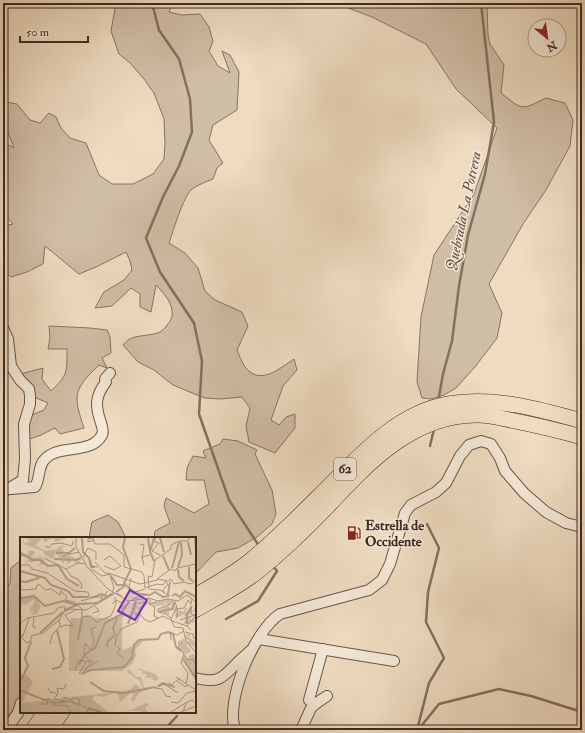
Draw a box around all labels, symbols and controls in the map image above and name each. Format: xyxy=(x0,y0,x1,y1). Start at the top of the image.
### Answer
scale bar xyxy=(20,18,88,44)
north arrow xyxy=(527,18,567,58)
text: 50 m xyxy=(26,25,50,40)
text: N xyxy=(543,38,560,55)
water label: Quebrada La Potrera xyxy=(442,150,486,272)
road number: 62 xyxy=(334,458,356,480)
place label: Estrella de Occidente xyxy=(365,517,424,550)
fuel station icon: Estrella de Occidente xyxy=(346,525,362,541)
inset map xyxy=(20,537,196,713)

